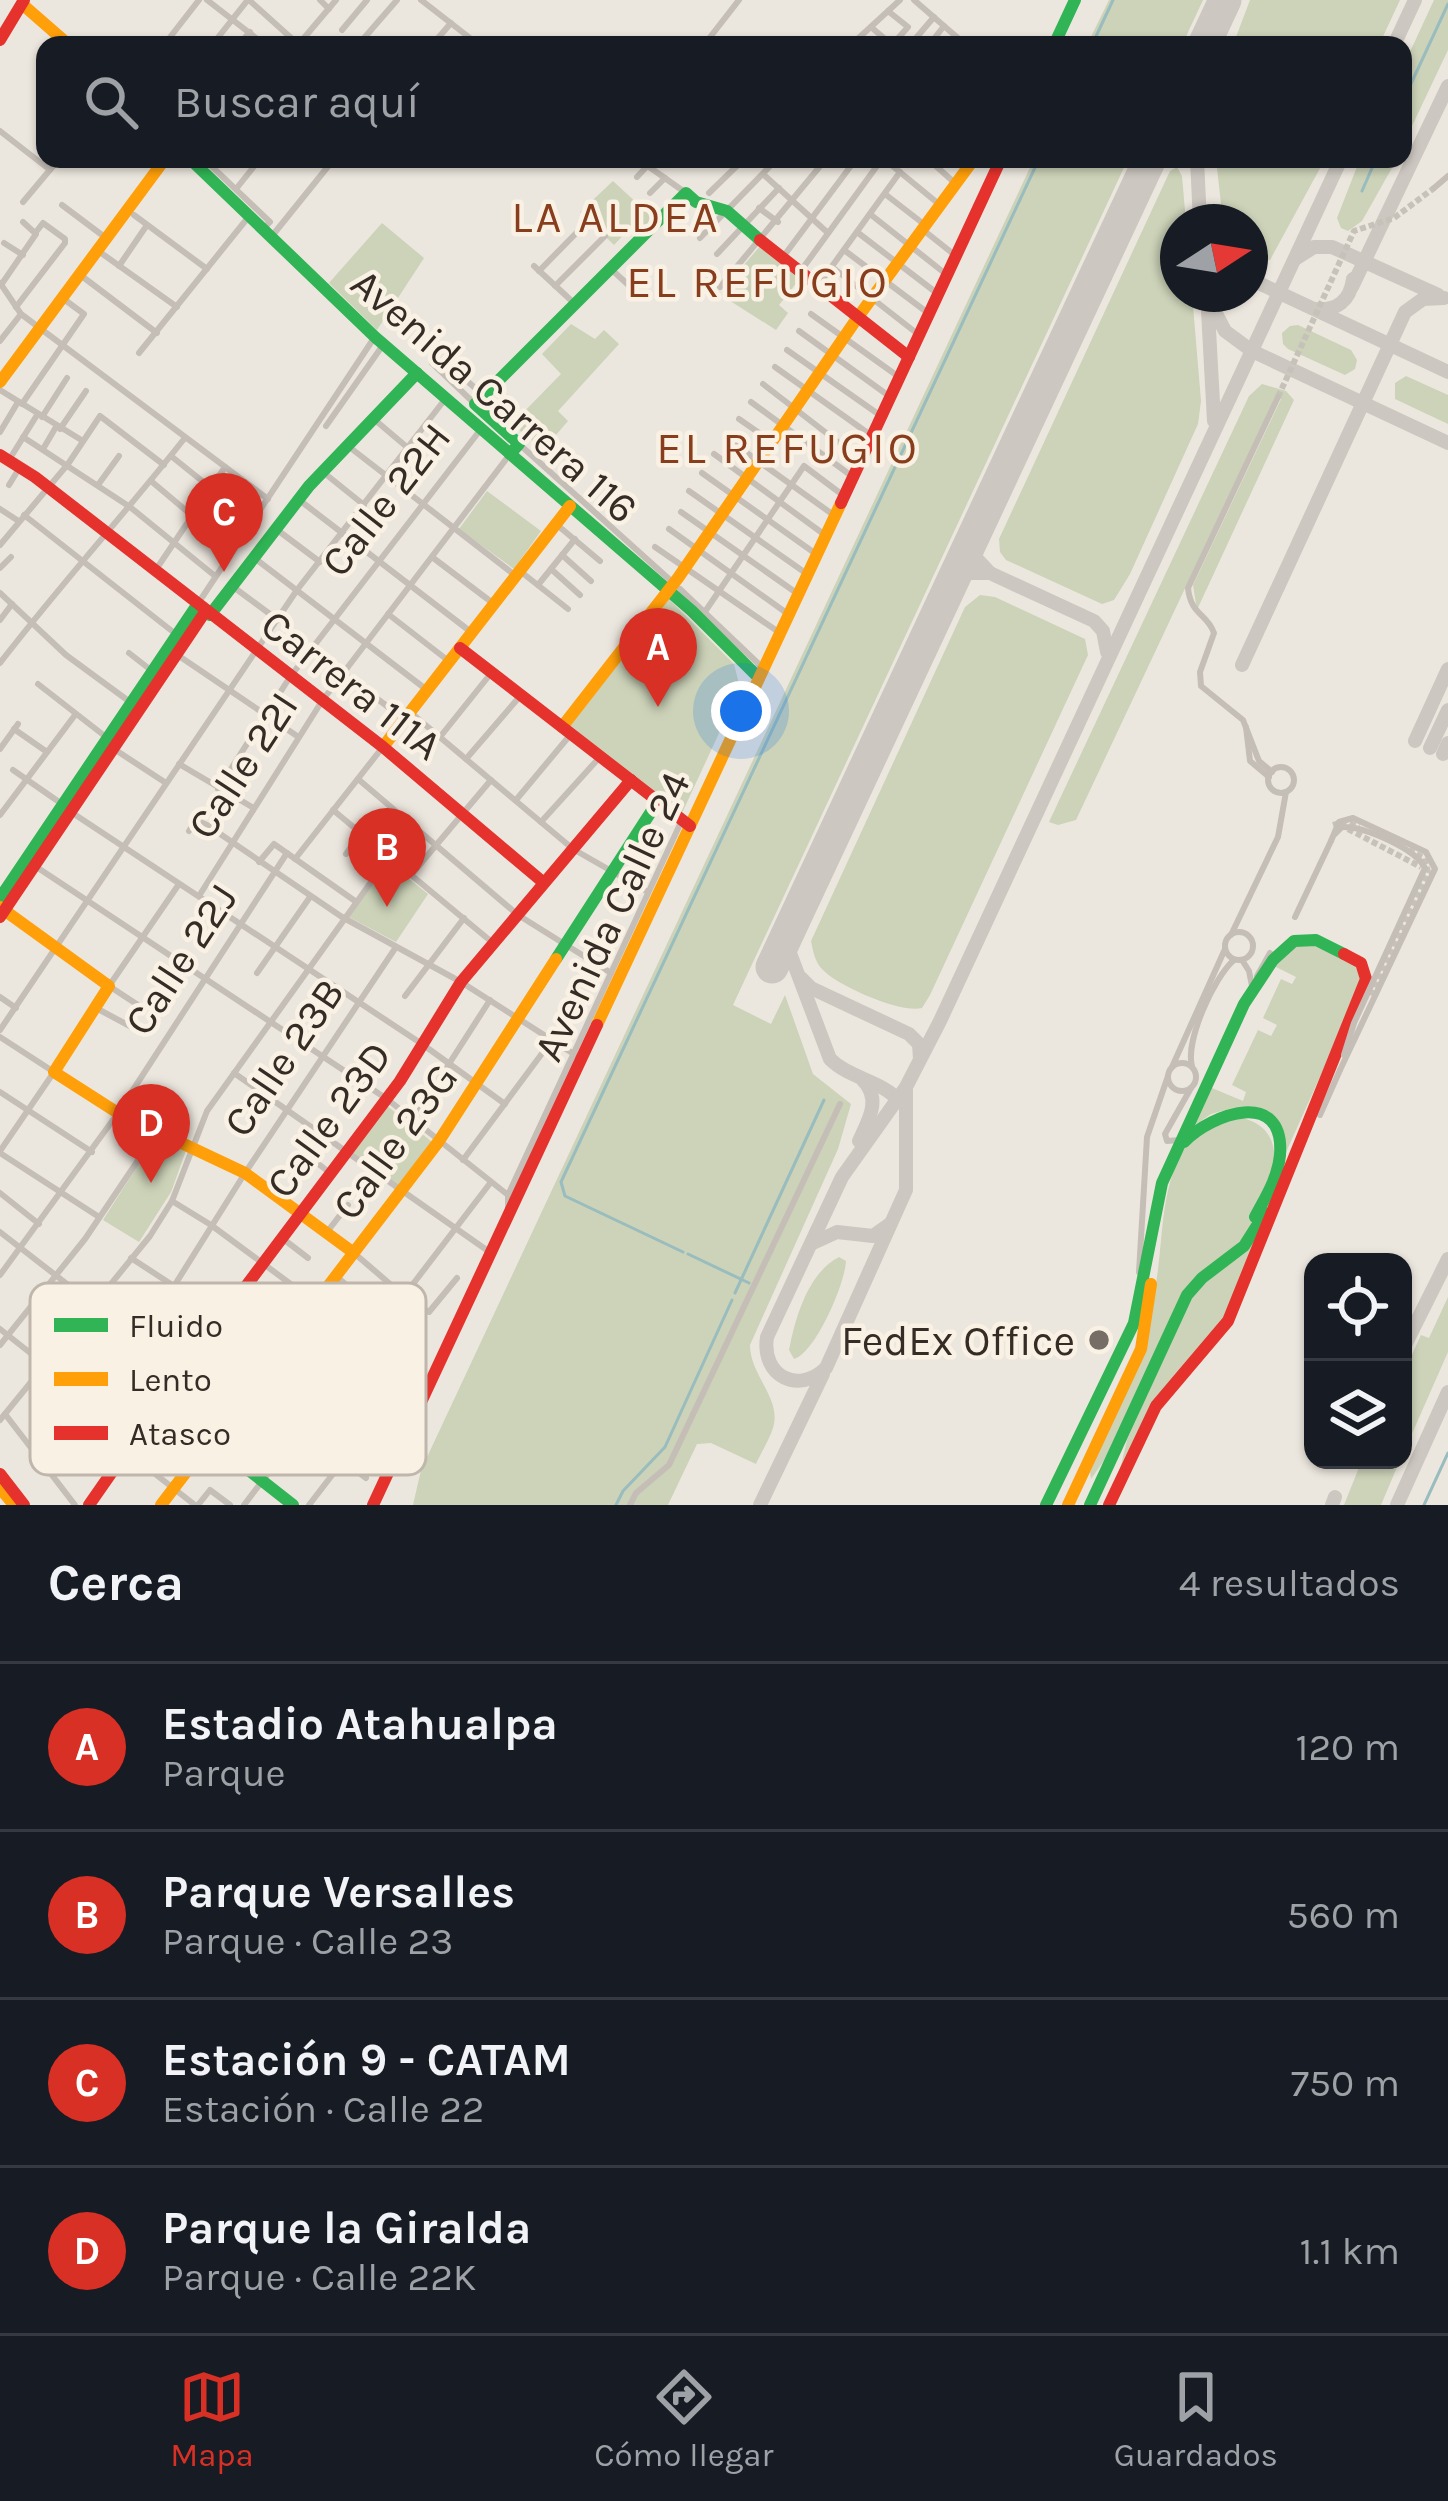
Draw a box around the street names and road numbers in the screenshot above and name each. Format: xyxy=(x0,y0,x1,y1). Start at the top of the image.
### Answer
street label: Avenida Carrera 116 xyxy=(341,258,648,534)
street label: Calle 22H xyxy=(310,413,461,586)
street label: Carrera 111A xyxy=(251,599,451,771)
street label: Calle 22I xyxy=(177,683,309,848)
street label: Avenida Calle 24 xyxy=(523,764,701,1069)
street label: Calle 22J xyxy=(114,875,248,1044)
street label: Calle 23B xyxy=(213,969,355,1146)
street label: Calle 23D xyxy=(255,1032,402,1207)
street label: Calle 23G xyxy=(322,1054,468,1229)

